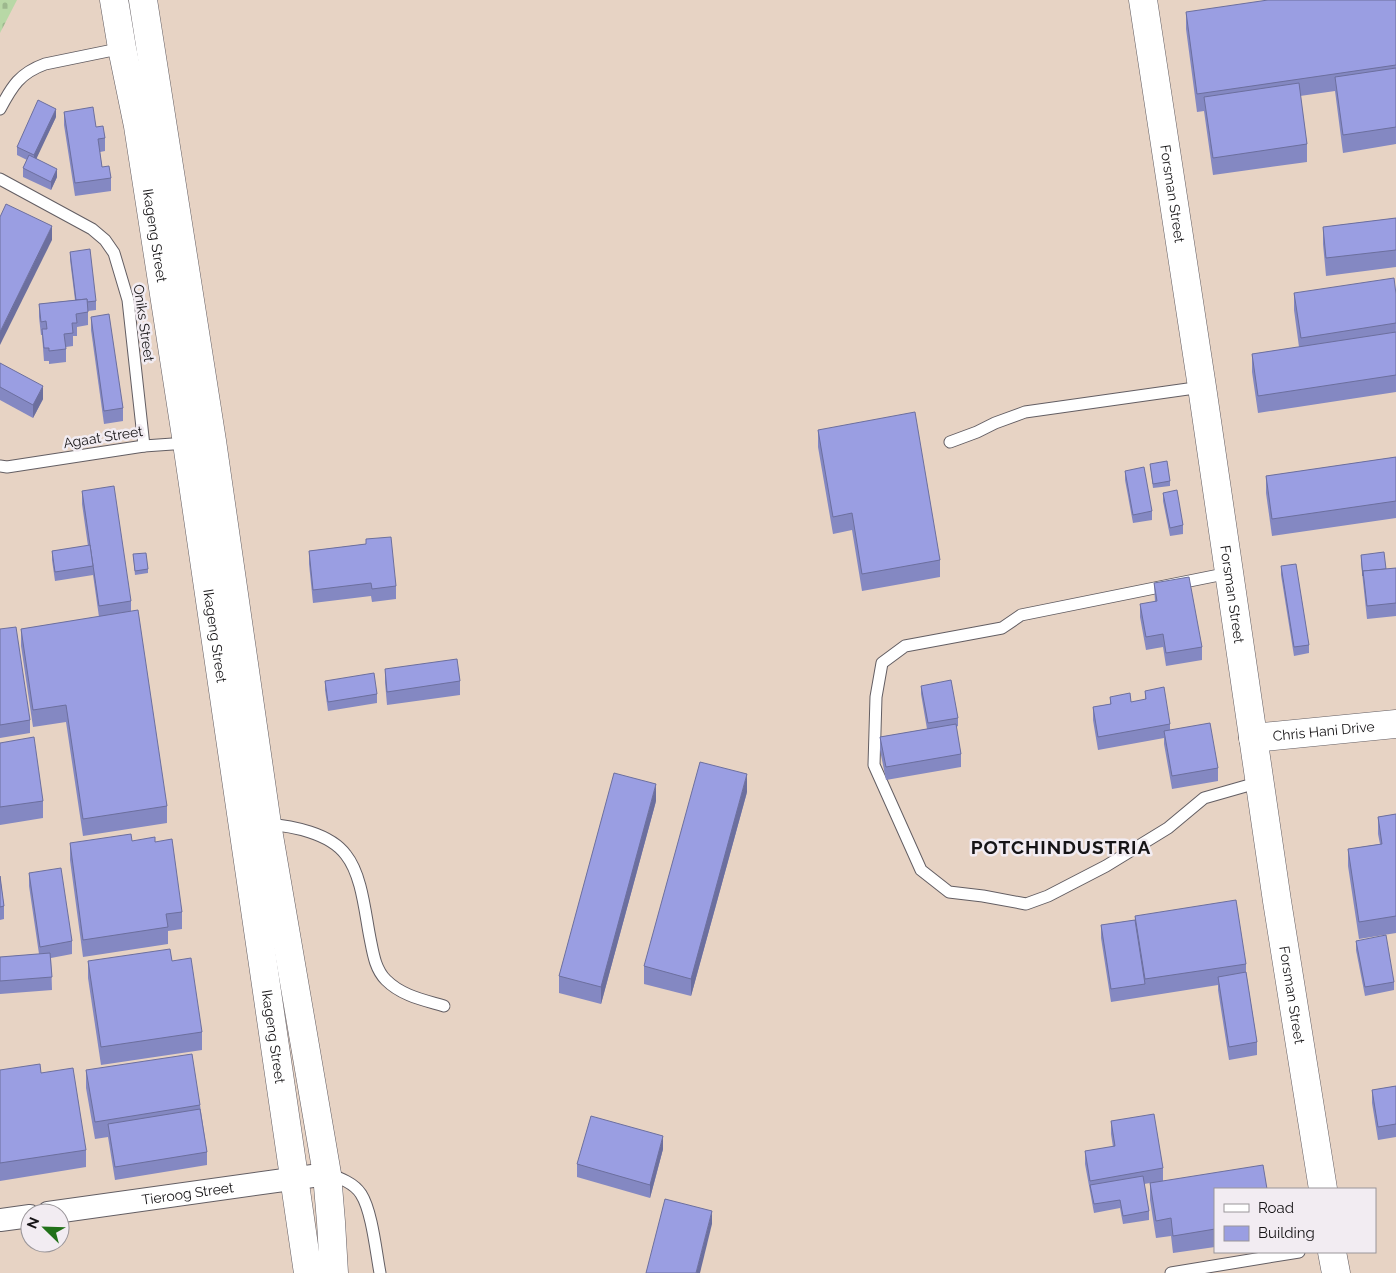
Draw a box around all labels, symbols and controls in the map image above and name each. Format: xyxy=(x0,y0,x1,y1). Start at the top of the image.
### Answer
street label: Forsman Street xyxy=(1157,144,1188,244)
street label: Ikageng Street xyxy=(140,187,170,284)
street label: Oniks Street xyxy=(131,283,157,363)
street label: Agaat Street xyxy=(62,423,144,451)
street label: Forsman Street xyxy=(1217,544,1247,645)
street label: Ikageng Street xyxy=(200,588,230,684)
street label: Chris Hani Drive xyxy=(1272,718,1375,744)
district label: POTCHINDUSTRIA xyxy=(971,836,1151,858)
street label: Forsman Street xyxy=(1276,945,1308,1045)
street label: Ikageng Street xyxy=(259,989,288,1085)
street label: Tieroog Street xyxy=(141,1179,235,1208)
legend xyxy=(1214,1188,1376,1253)
text: Road xyxy=(1258,1199,1294,1217)
north arrow xyxy=(20,1203,70,1253)
text: N xyxy=(24,1215,42,1231)
text: Building xyxy=(1258,1224,1315,1242)

